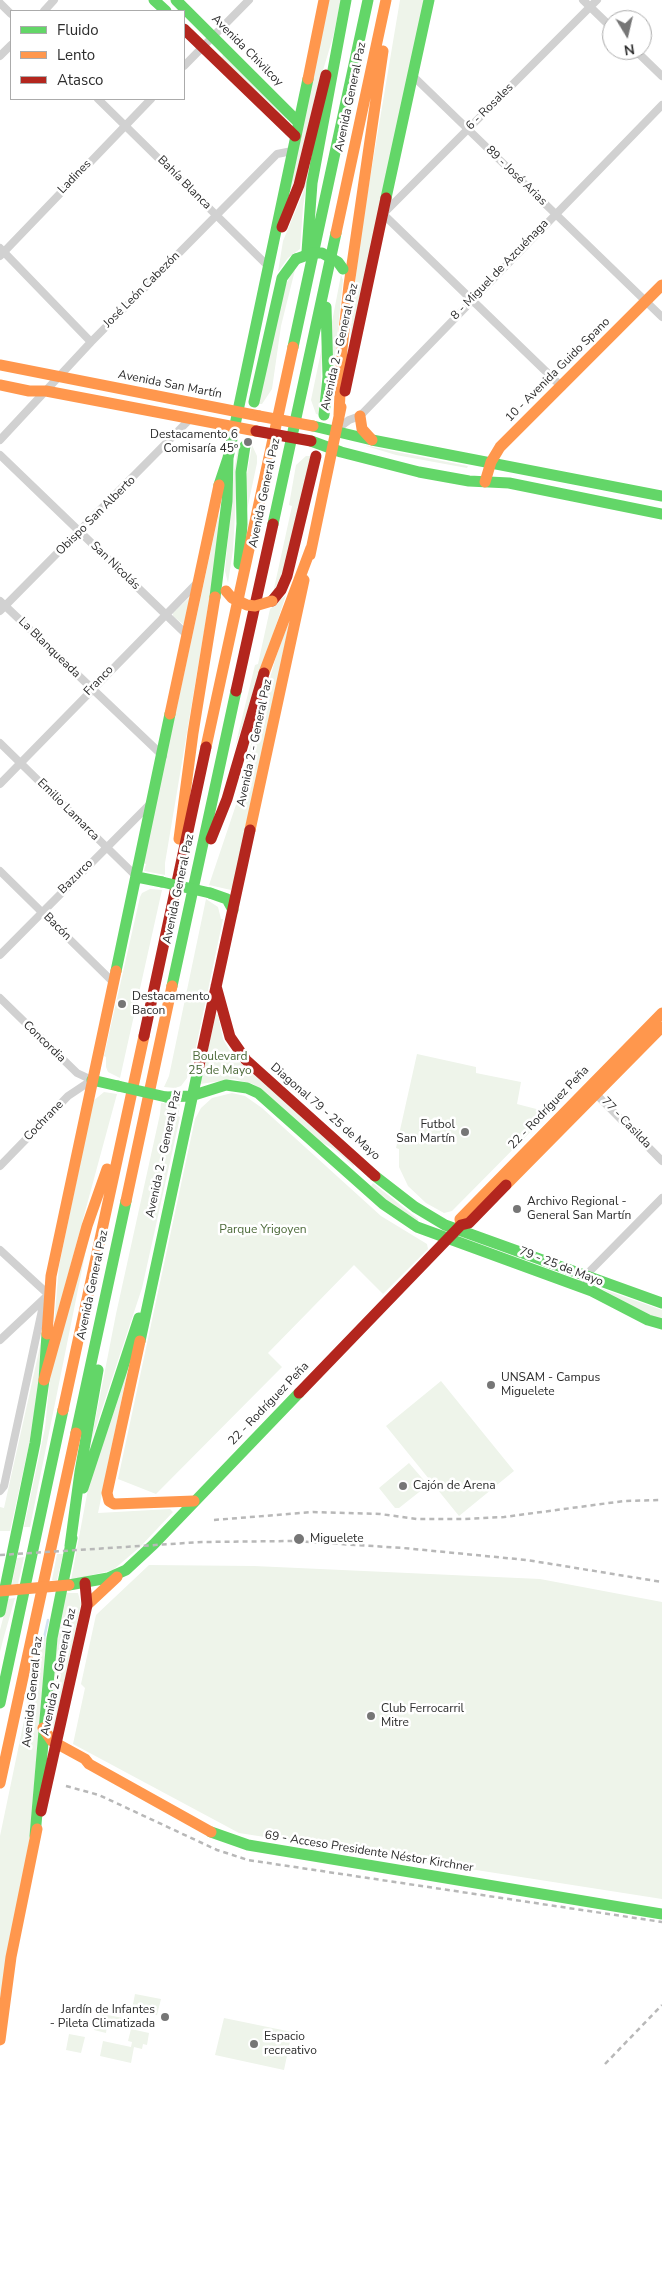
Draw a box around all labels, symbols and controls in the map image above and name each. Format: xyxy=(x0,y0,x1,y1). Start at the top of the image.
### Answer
legend xyxy=(10,10,185,100)
north arrow xyxy=(602,10,652,60)
street label: Avenida Chivilcoy xyxy=(208,12,286,90)
text: Fluido xyxy=(57,20,99,40)
text: N xyxy=(623,39,636,60)
street label: Avenida General Paz xyxy=(332,41,370,153)
text: Lento xyxy=(57,45,95,65)
text: Atasco xyxy=(57,70,103,90)
street label: 6 - Rosales xyxy=(463,80,517,134)
street label: 89 - José Arias xyxy=(482,143,550,209)
street label: Bahía Blanca xyxy=(154,153,214,213)
street label: Ladines xyxy=(55,157,95,197)
street label: 8 - Miguel de Azcuénaga xyxy=(448,217,552,323)
street label: José León Cabezón xyxy=(101,249,183,331)
street label: Avenida 2 - General Paz xyxy=(318,282,362,412)
street label: 10 - Avenida Guido Spano xyxy=(503,315,613,425)
street label: Avenida San Martín xyxy=(117,368,223,402)
place label: Destacamento 6 Comisaría 45º xyxy=(150,428,238,456)
marker: Destacamento 6 Comisaría 45º xyxy=(242,436,254,448)
street label: Avenida General Paz xyxy=(246,437,284,549)
street label: Obispo San Alberto xyxy=(53,473,139,559)
street label: San Nicolás xyxy=(87,539,143,593)
street label: La Blanqueada xyxy=(15,615,83,681)
street label: Franco xyxy=(81,663,117,699)
street label: Avenida 2 - General Paz xyxy=(234,678,276,808)
street label: Emilio Lamarca xyxy=(34,776,102,844)
street label: Avenida General Paz xyxy=(160,833,198,945)
street label: Bazurco xyxy=(56,857,96,897)
street label: Bacón xyxy=(40,910,74,944)
place label: Destacamento Bacon xyxy=(132,990,210,1018)
marker: Destacamento Bacon xyxy=(116,998,128,1010)
street label: Concordia xyxy=(20,1018,68,1066)
park label: Boulevard 25 de Mayo xyxy=(188,1050,252,1078)
street label: Diagonal 79 - 25 de Mayo xyxy=(267,1060,383,1164)
street label: 22 - Rodríguez Peña xyxy=(506,1063,592,1153)
street label: Avenida 2 - General Paz xyxy=(143,1089,185,1219)
street label: 77 - Casilda xyxy=(598,1095,654,1151)
street label: Cochrane xyxy=(21,1098,67,1144)
place label: Futbol San Martín xyxy=(396,1118,455,1146)
marker: Futbol San Martín xyxy=(459,1126,471,1138)
place label: Archivo Regional - General San Martín xyxy=(527,1195,631,1223)
marker: Archivo Regional - General San Martín xyxy=(511,1203,523,1215)
park label: Parque Yrigoyen xyxy=(219,1223,307,1237)
street label: Avenida General Paz xyxy=(74,1229,112,1341)
street label: 79 - 25 de Mayo xyxy=(517,1244,605,1290)
street label: 22 - Rodríguez Peña xyxy=(226,1359,312,1449)
place label: UNSAM - Campus Miguelete xyxy=(501,1371,600,1399)
marker: UNSAM - Campus Miguelete xyxy=(485,1379,497,1391)
place label: Cajón de Arena xyxy=(413,1479,496,1493)
marker: Cajón de Arena xyxy=(397,1480,409,1492)
marker: Miguelete xyxy=(292,1532,306,1546)
place label: Miguelete xyxy=(310,1532,364,1546)
street label: Avenida 2 - General Paz xyxy=(38,1607,80,1737)
street label: Avenida General Paz xyxy=(20,1636,46,1748)
place label: Club Ferrocarril Mitre xyxy=(381,1702,464,1730)
marker: Club Ferrocarril Mitre xyxy=(365,1710,377,1722)
street label: 69 - Acceso Presidente Néstor Kirchner xyxy=(264,1828,474,1876)
place label: Jardín de Infantes - Pileta Climatizada xyxy=(50,2003,155,2031)
marker: Jardín de Infantes - Pileta Climatizada xyxy=(159,2011,171,2023)
place label: Espacio recreativo xyxy=(264,2030,317,2058)
marker: Espacio recreativo xyxy=(248,2038,260,2050)

